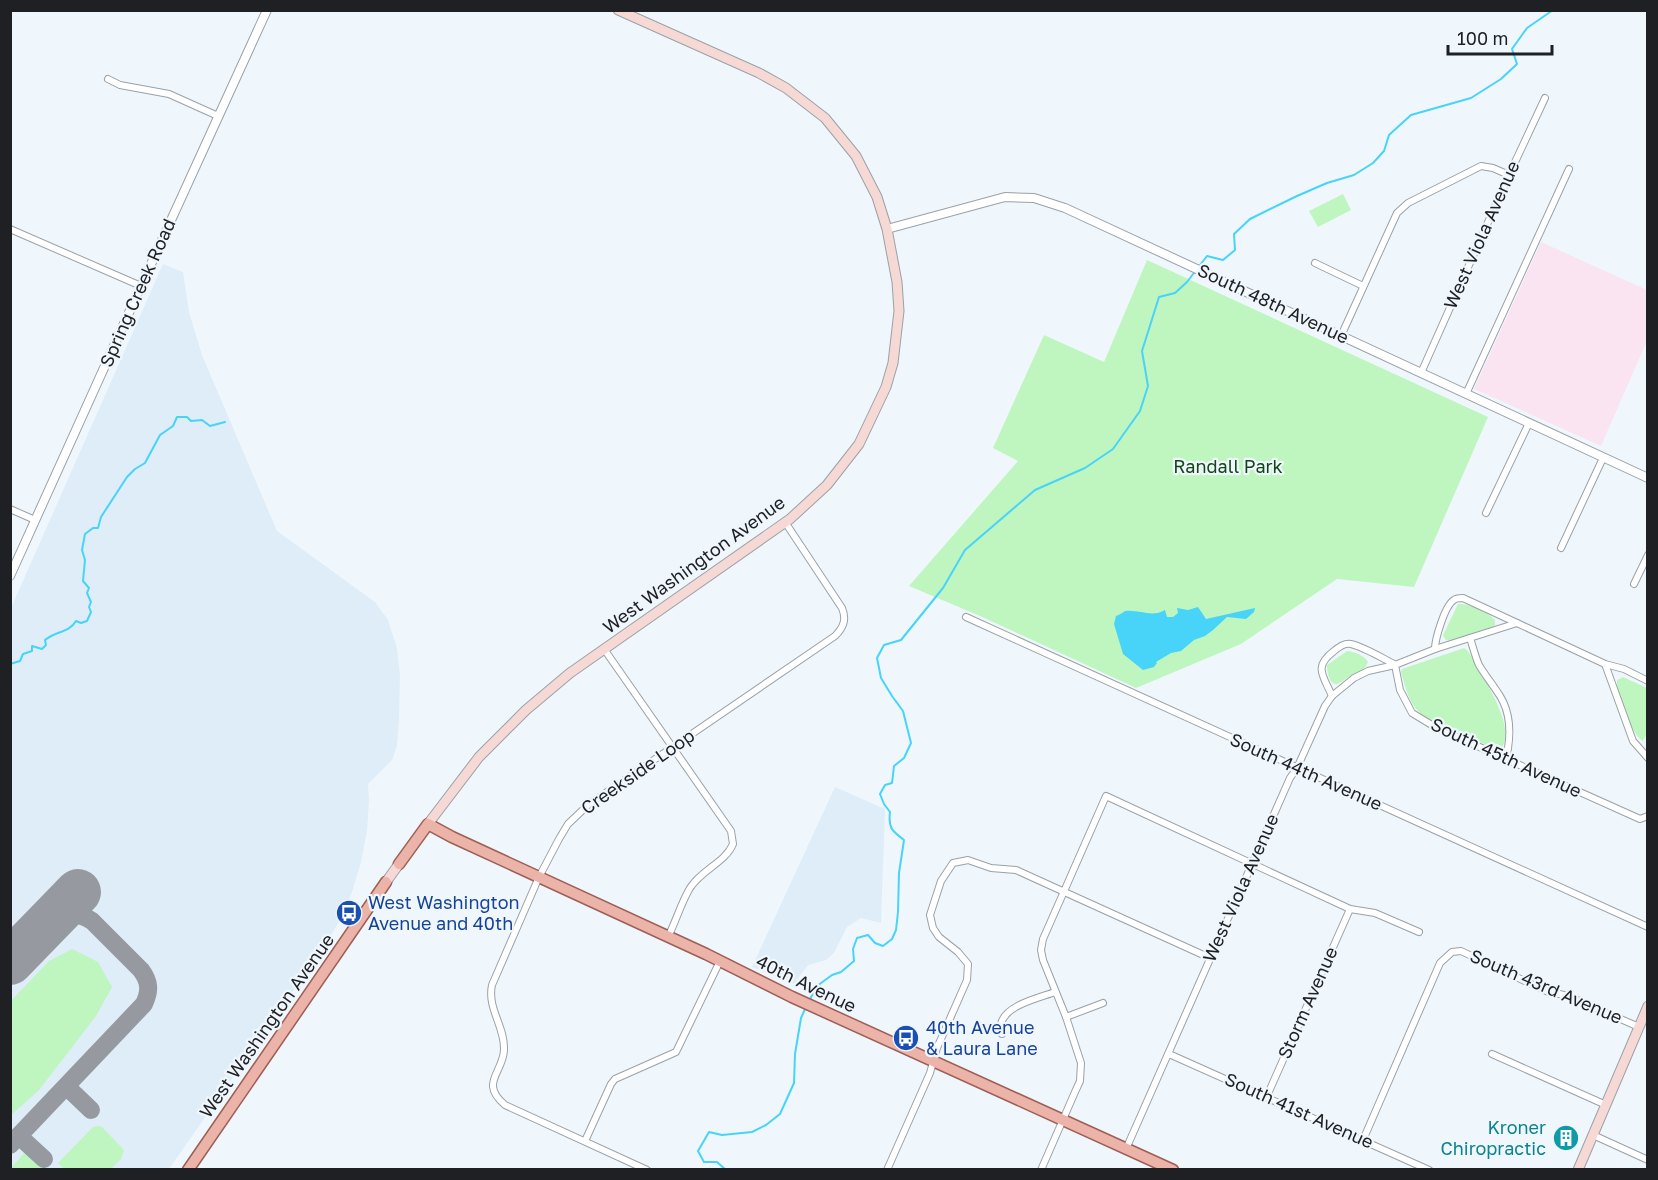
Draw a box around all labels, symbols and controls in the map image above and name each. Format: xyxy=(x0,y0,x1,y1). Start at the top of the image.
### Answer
scale bar xyxy=(1448,18,1552,56)
text: 100 m xyxy=(1457,27,1508,49)
street label: West Viola Avenue xyxy=(1439,157,1524,312)
street label: Spring Creek Road xyxy=(95,215,180,370)
street label: South 48th Avenue xyxy=(1194,258,1353,348)
park label: Randall Park xyxy=(1173,455,1283,477)
street label: West Washington Avenue xyxy=(598,491,789,638)
street label: South 45th Avenue xyxy=(1428,713,1585,802)
street label: Creekside Loop xyxy=(577,724,698,818)
street label: South 44th Avenue xyxy=(1227,728,1386,815)
street label: West Viola Avenue xyxy=(1198,810,1283,965)
place label: West Washington Avenue and 40th xyxy=(368,891,520,934)
bus stop icon: West Washington Avenue and 40th xyxy=(334,898,364,928)
street label: West Washington Avenue xyxy=(194,929,338,1122)
street label: Storm Avenue xyxy=(1273,943,1342,1062)
street label: South 43rd Avenue xyxy=(1467,944,1626,1028)
street label: 40th Avenue xyxy=(753,949,860,1017)
place label: 40th Avenue & Laura Lane xyxy=(926,1016,1038,1059)
bus stop icon: 40th Avenue & Laura Lane xyxy=(891,1023,921,1053)
street label: South 41st Avenue xyxy=(1222,1067,1377,1153)
place label: Kroner Chiropractic xyxy=(1441,1116,1546,1159)
building icon: Kroner Chiropractic xyxy=(1551,1123,1581,1153)

